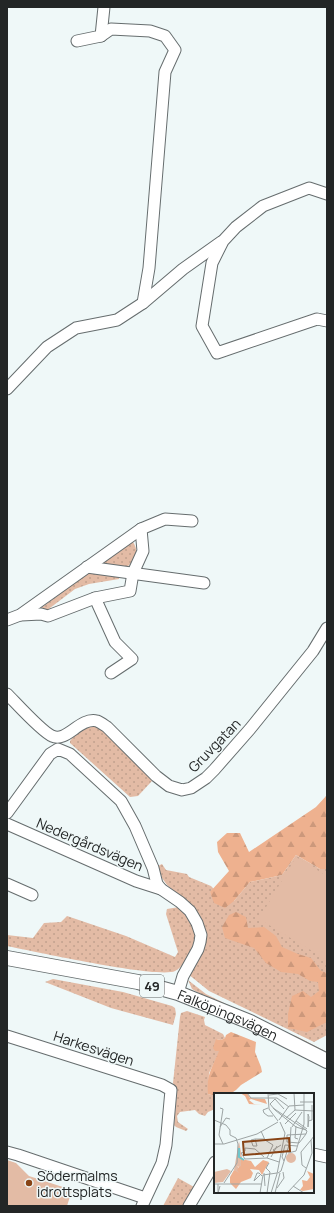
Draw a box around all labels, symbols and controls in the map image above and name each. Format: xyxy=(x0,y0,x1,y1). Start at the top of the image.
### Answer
street label: Gruvgatan xyxy=(184,714,244,776)
street label: Nedergårdsvägen xyxy=(34,813,146,875)
road number: 49 xyxy=(140,975,164,997)
street label: Falköpingsvägen xyxy=(175,984,281,1044)
street label: Harkesvägen xyxy=(51,1026,137,1070)
inset map xyxy=(214,1093,314,1193)
place label: Södermalms idrottsplats xyxy=(37,1166,118,1201)
marker: Södermalms idrottsplats xyxy=(24,1178,34,1188)

